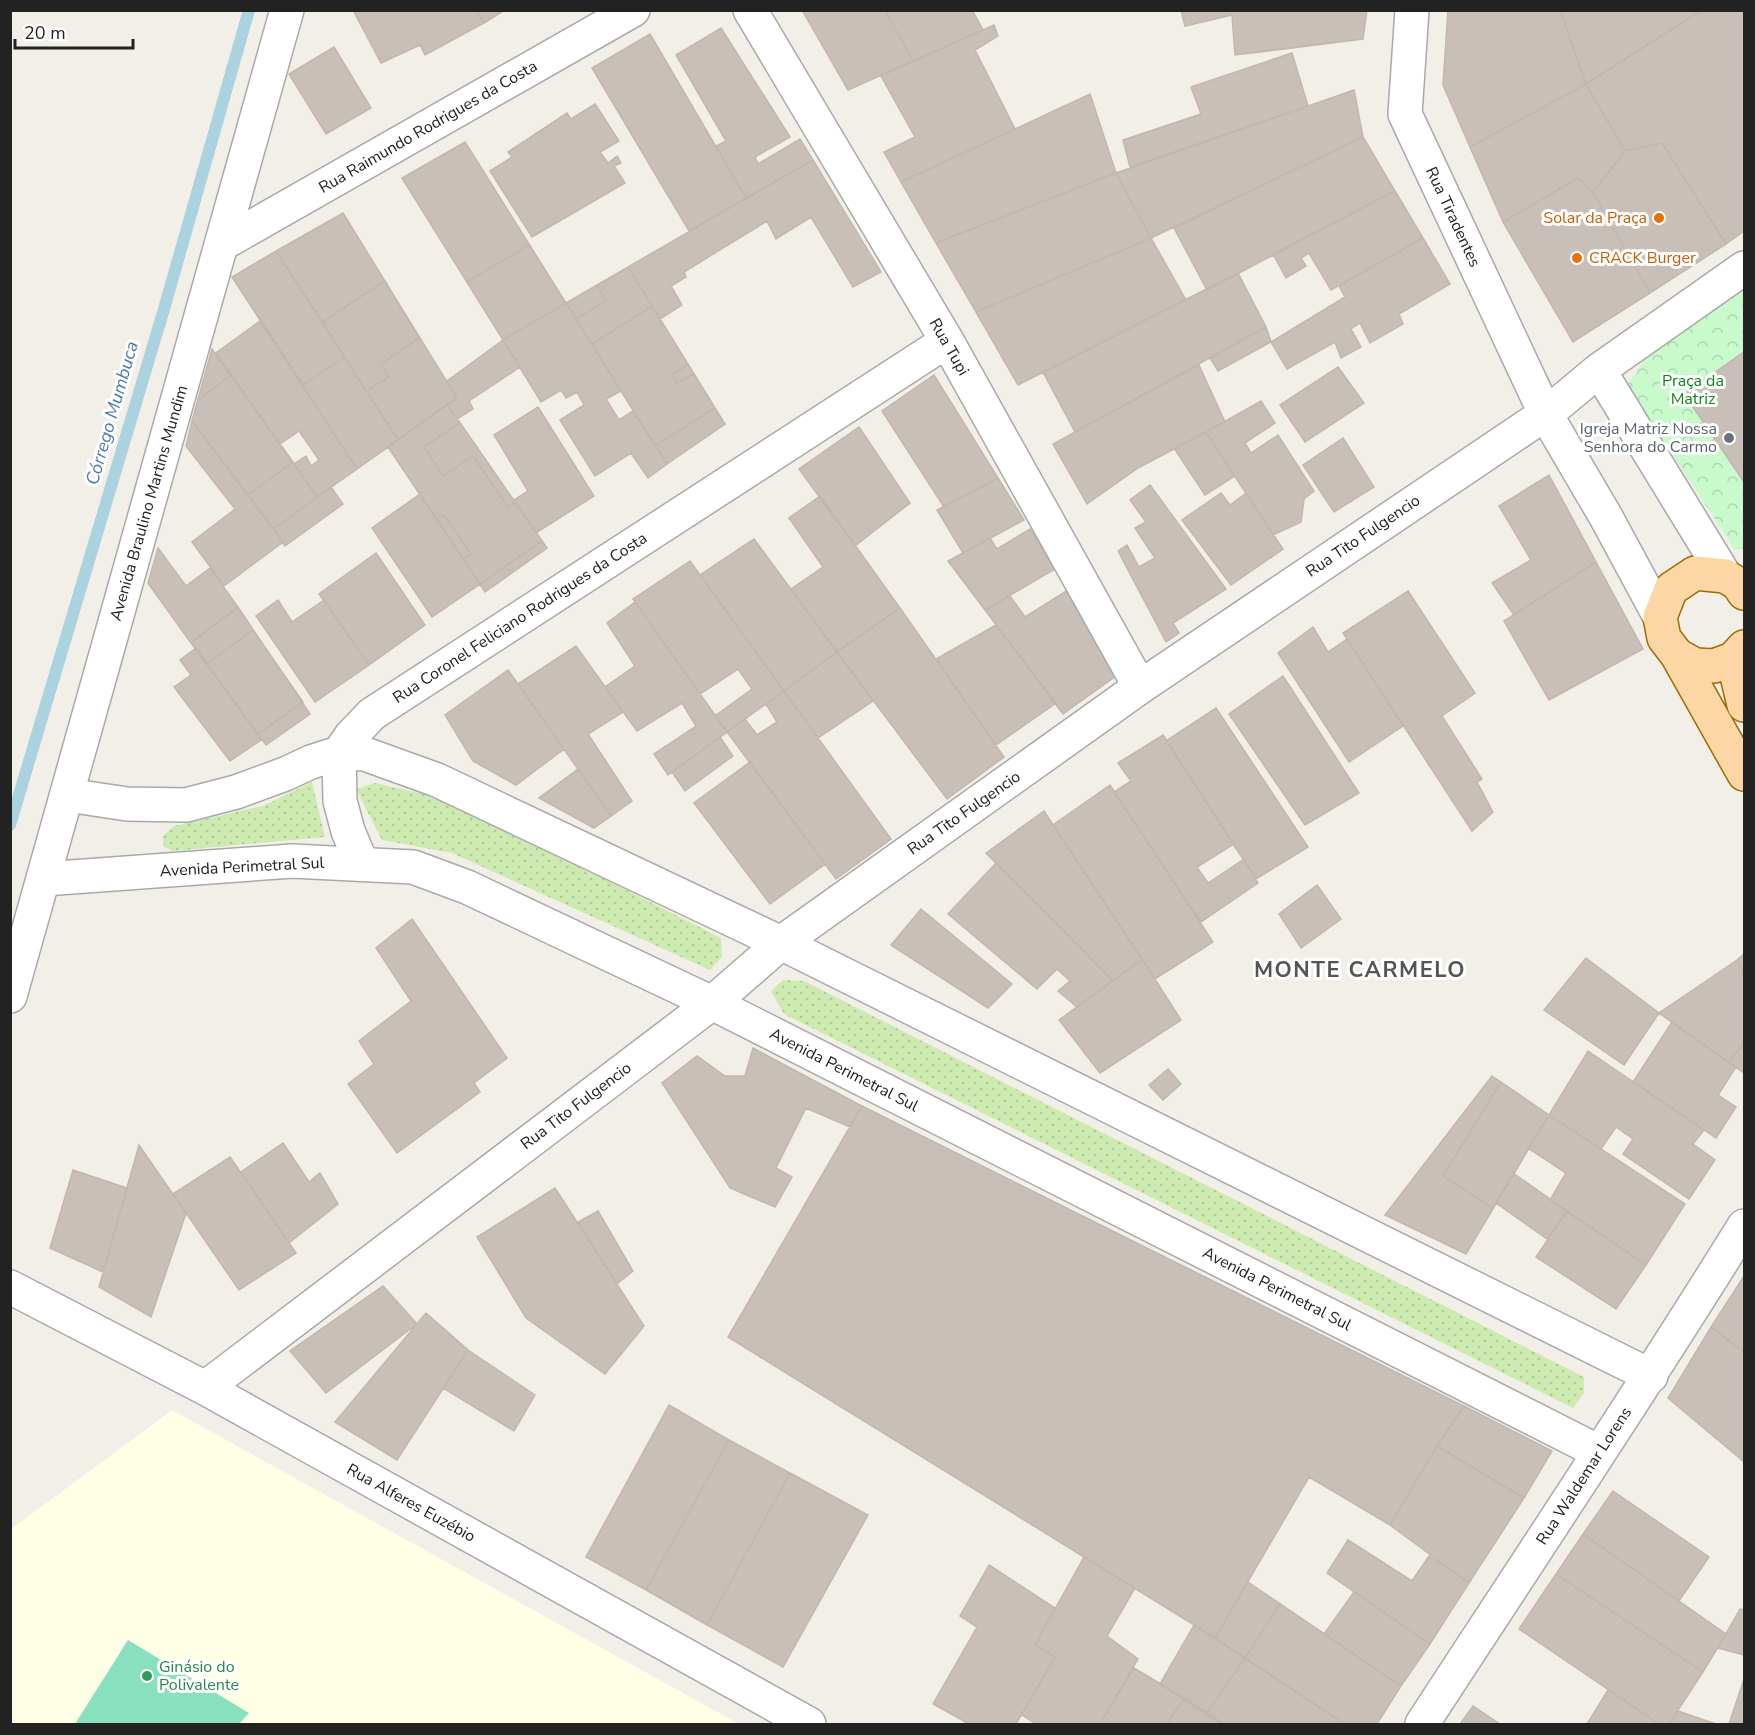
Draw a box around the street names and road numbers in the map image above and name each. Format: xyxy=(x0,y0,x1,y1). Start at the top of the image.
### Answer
street label: Rua Raimundo Rodrigues da Costa xyxy=(315,55,541,199)
street label: Rua Tiradentes xyxy=(1420,163,1486,271)
street label: Rua Tupi xyxy=(924,314,974,380)
street label: Avenida Braulino Martins Mundim xyxy=(105,383,193,623)
street label: Rua Tito Fulgencio xyxy=(1302,490,1425,582)
street label: Rua Coronel Feliciano Rodrigues da Costa xyxy=(389,527,651,709)
street label: Rua Tito Fulgencio xyxy=(903,766,1025,860)
street label: Avenida Perimetral Sul xyxy=(159,852,325,882)
street label: Avenida Perimetral Sul xyxy=(766,1023,923,1117)
street label: Rua Tito Fulgencio xyxy=(516,1057,636,1155)
street label: Avenida Perimetral Sul xyxy=(1199,1242,1356,1336)
street label: Rua Waldemar Lorens xyxy=(1531,1403,1637,1549)
street label: Rua Alferes Euzébio xyxy=(343,1458,479,1548)

